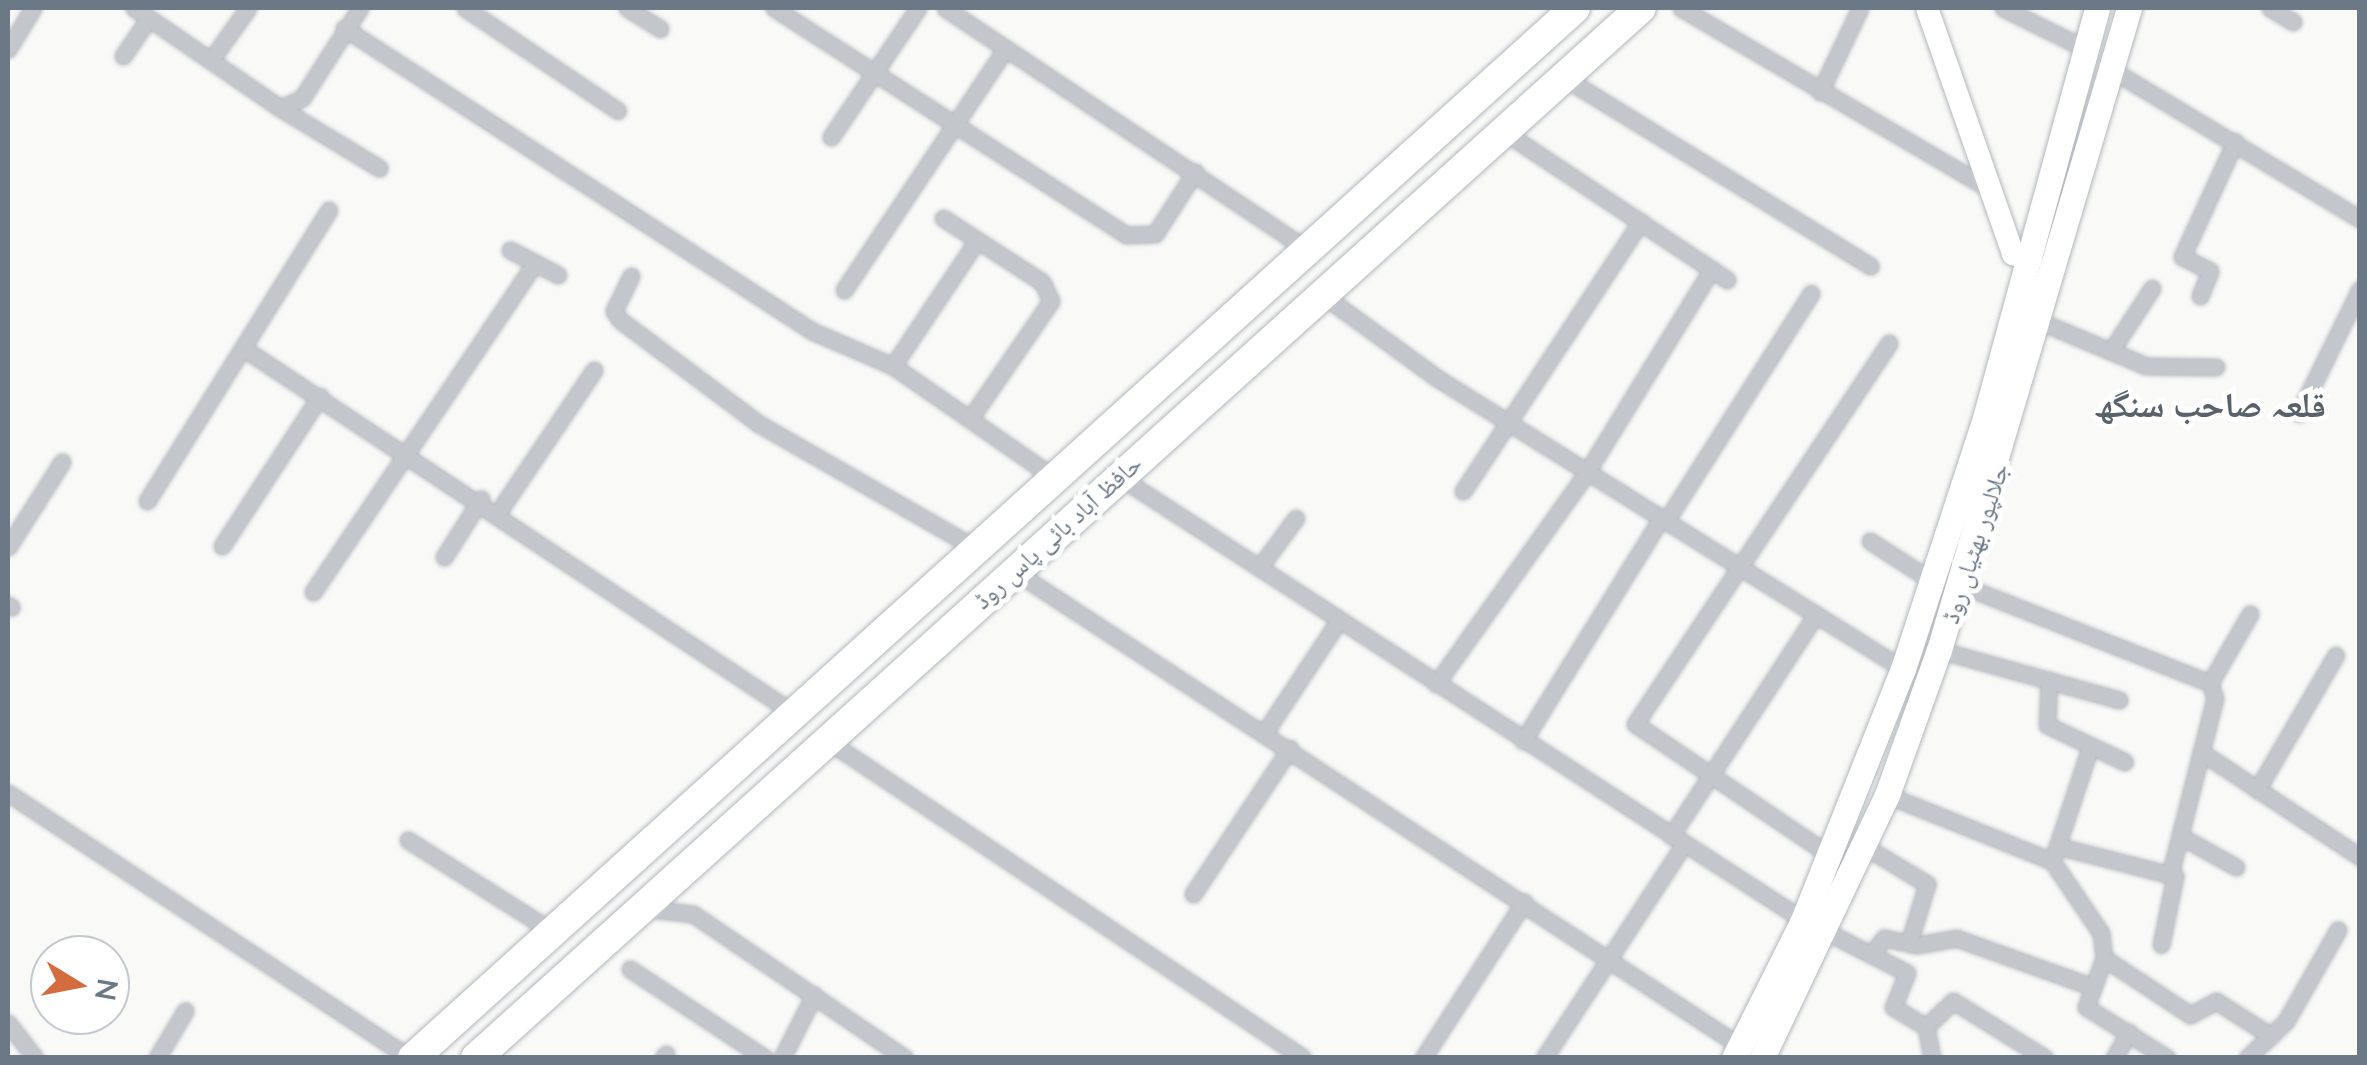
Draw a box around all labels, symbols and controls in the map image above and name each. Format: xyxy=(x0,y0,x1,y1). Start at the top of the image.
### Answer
district label: قلعہ صاحب سنگھ xyxy=(2094,382,2326,424)
street label: حافظ آباد بائی پاس روڈ xyxy=(967,447,1147,615)
street label: جلالپور بھٹیاں روڈ xyxy=(1934,459,2014,627)
north arrow xyxy=(30,935,130,1035)
text: N xyxy=(89,976,126,1003)

